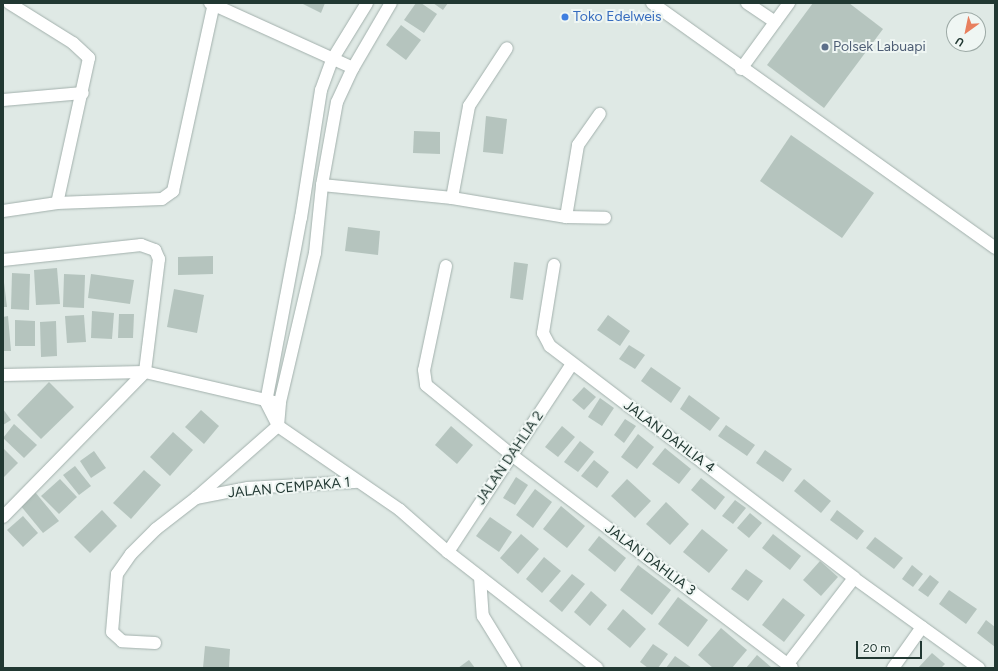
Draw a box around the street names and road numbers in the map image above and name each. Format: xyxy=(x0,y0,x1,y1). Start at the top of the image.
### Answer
street label: JALAN DAHLIA 4 xyxy=(620,397,718,477)
street label: JALAN DAHLIA 2 xyxy=(473,408,547,508)
street label: JALAN CEMPAKA 1 xyxy=(227,474,351,502)
street label: JALAN DAHLIA 3 xyxy=(601,520,699,600)

